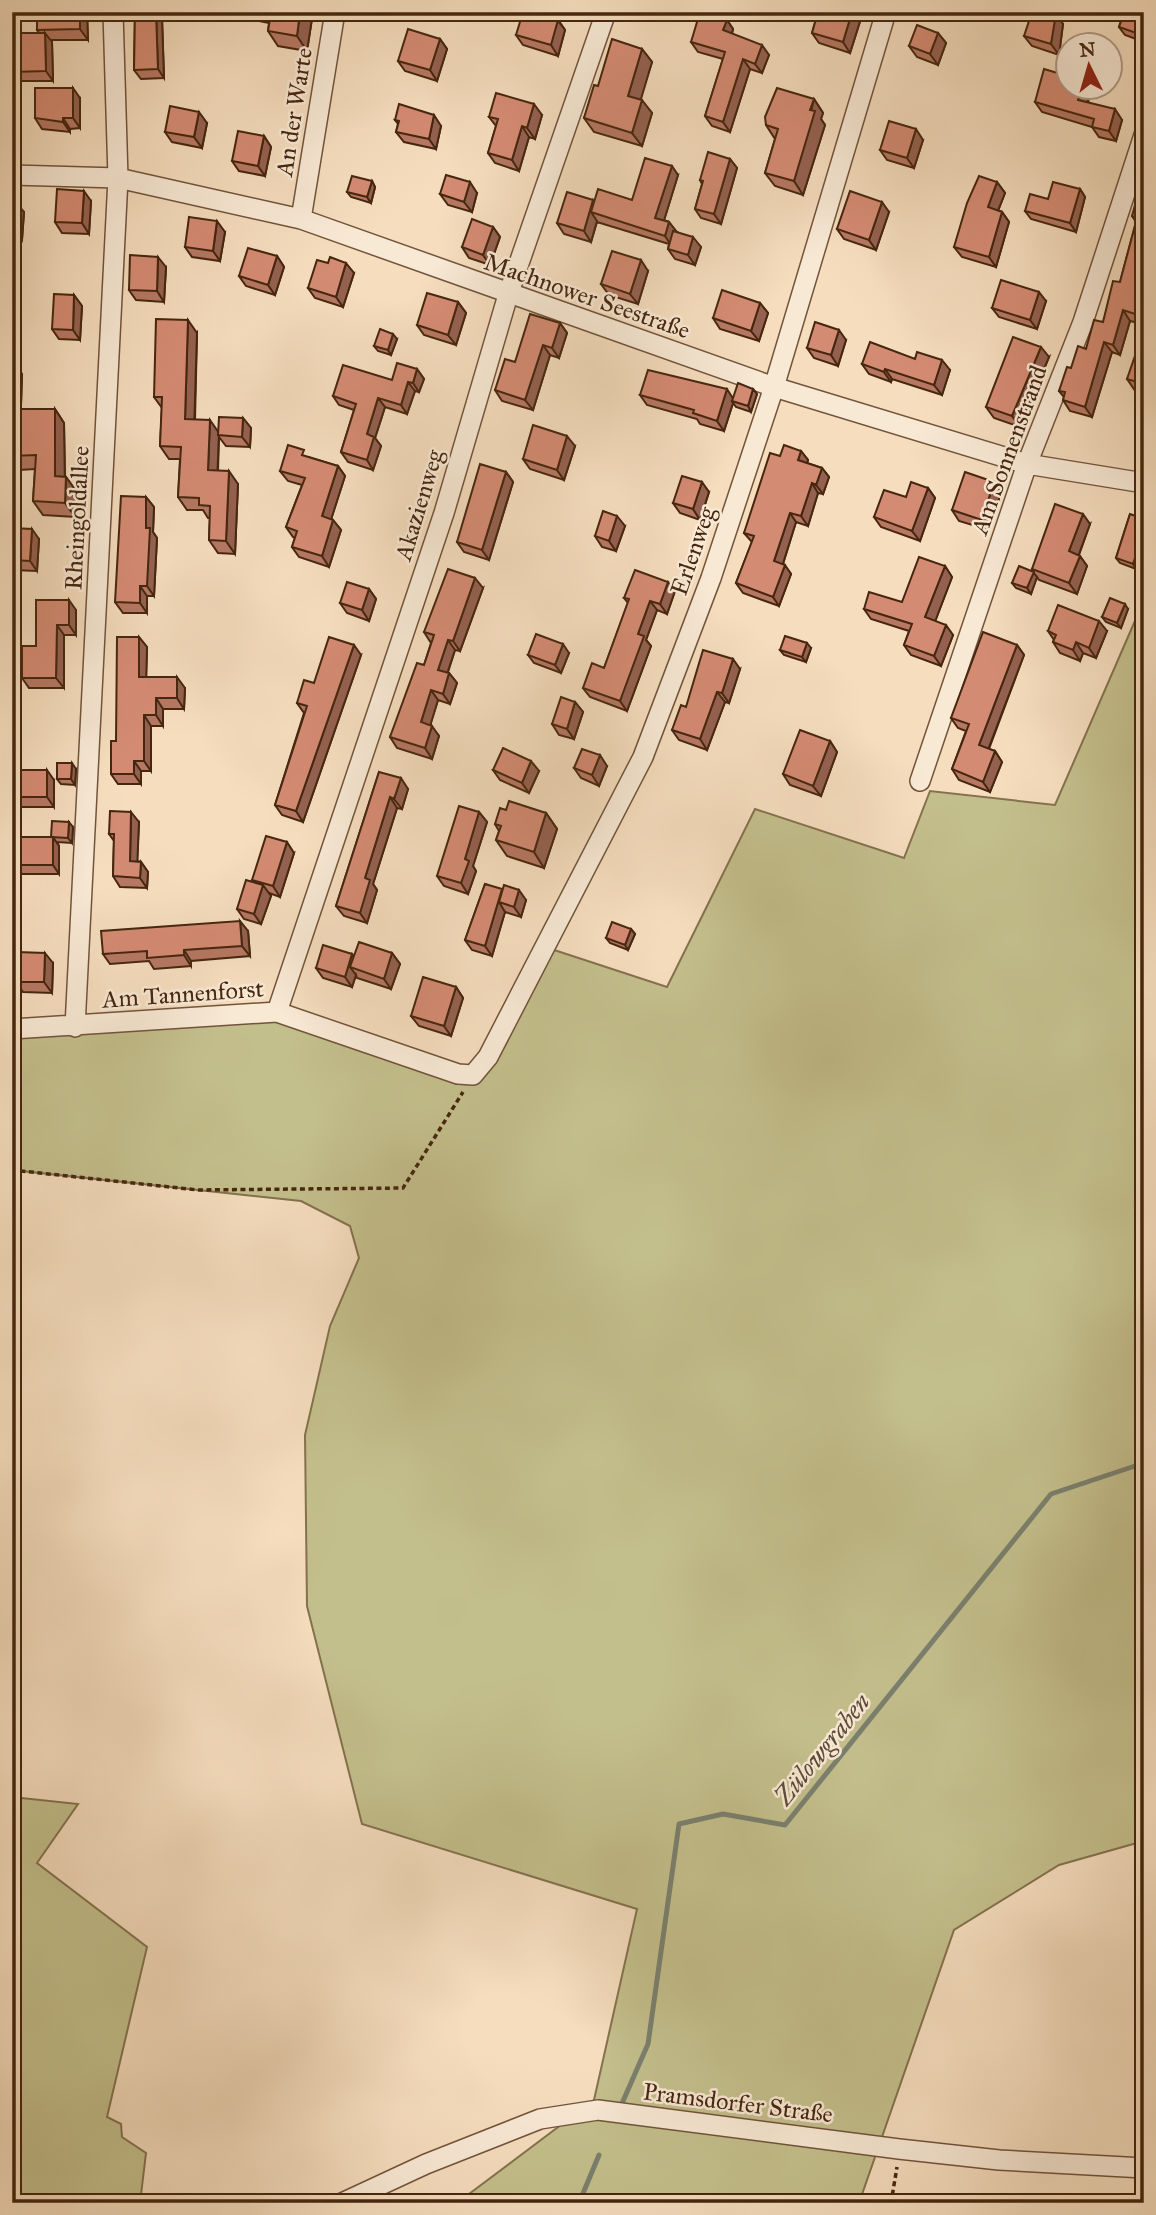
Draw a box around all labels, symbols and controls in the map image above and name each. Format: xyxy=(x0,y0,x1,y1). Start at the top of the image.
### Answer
north arrow xyxy=(1054,32,1124,102)
text: N xyxy=(1079,37,1097,62)
street label: An der Warte xyxy=(269,46,319,179)
street label: Machnower Seestraße xyxy=(480,247,694,345)
street label: Am Sonnenstrand xyxy=(964,361,1054,540)
street label: Rheingoldallee xyxy=(58,445,96,591)
street label: Akazienweg xyxy=(388,445,450,565)
street label: Erlenweg xyxy=(664,502,722,599)
street label: Am Tannenforst xyxy=(100,973,265,1015)
water label: Zülowgraben xyxy=(767,1686,877,1812)
street label: Pramsdorfer Straße xyxy=(641,2076,835,2130)

